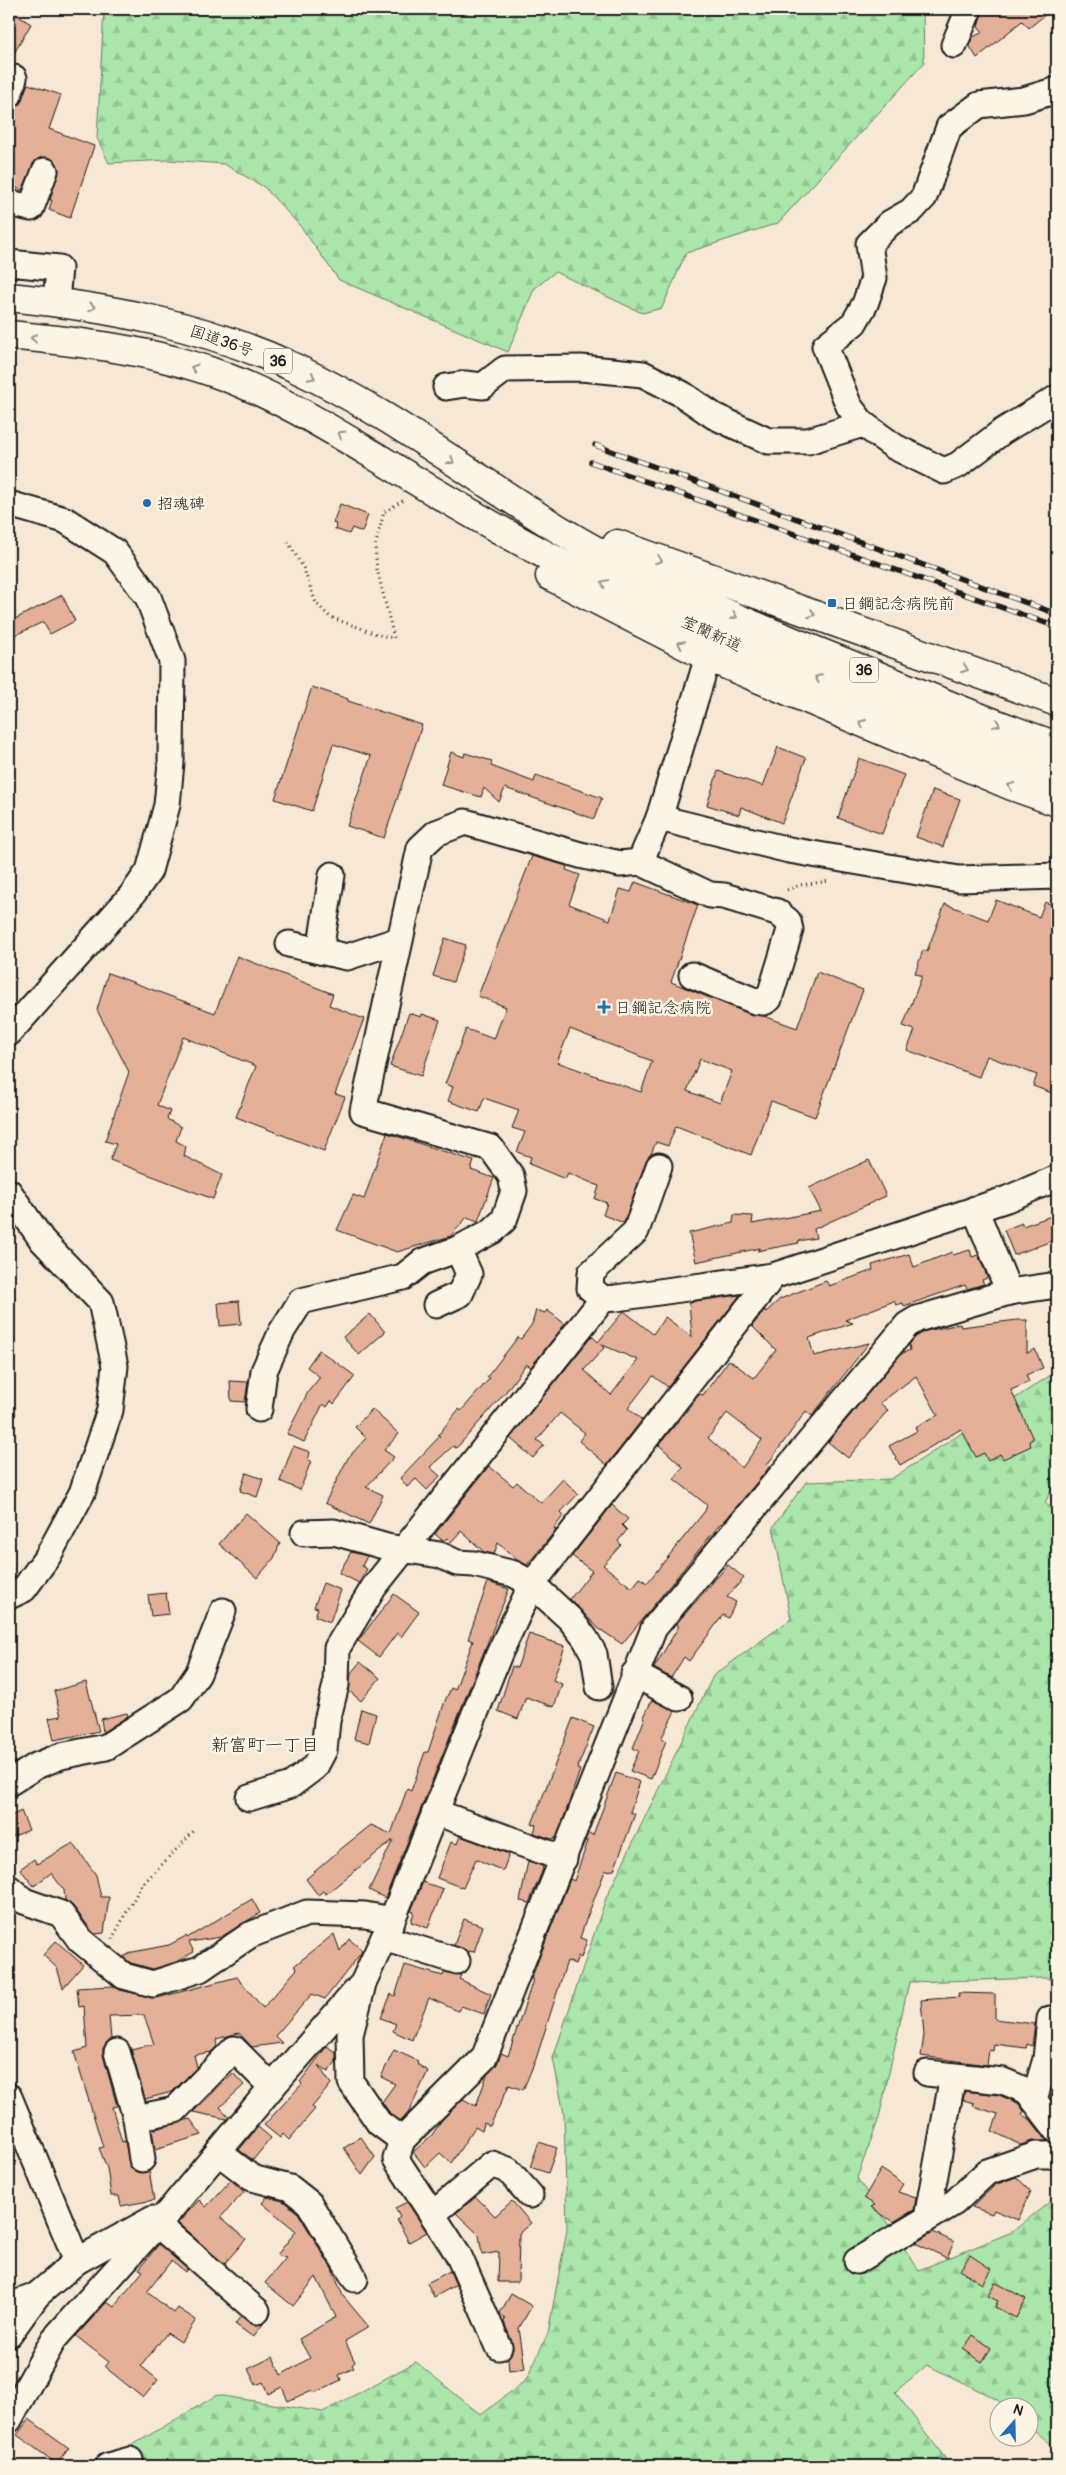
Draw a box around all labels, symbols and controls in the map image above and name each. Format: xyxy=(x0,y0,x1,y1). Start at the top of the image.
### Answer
one-way arrow xyxy=(88,301,96,312)
street label: 国道36号 xyxy=(187,321,256,361)
one-way arrow xyxy=(30,332,38,343)
road number: 36 xyxy=(264,348,292,374)
one-way arrow xyxy=(190,363,198,373)
one-way arrow xyxy=(307,371,316,381)
one-way arrow xyxy=(338,431,347,441)
one-way arrow xyxy=(446,455,455,465)
place label: 招魂碑 xyxy=(157,494,205,514)
marker: 招魂碑 xyxy=(141,497,153,509)
one-way arrow xyxy=(654,554,663,564)
one-way arrow xyxy=(600,579,609,589)
place label: 日鋼記念病院前 xyxy=(842,594,954,614)
marker: 日鋼記念病院前 xyxy=(826,597,838,609)
one-way arrow xyxy=(807,608,816,618)
one-way arrow xyxy=(729,610,738,621)
street label: 室蘭新道 xyxy=(678,612,745,656)
one-way arrow xyxy=(677,640,686,650)
road number: 36 xyxy=(850,658,878,682)
one-way arrow xyxy=(960,663,969,673)
one-way arrow xyxy=(814,673,823,684)
one-way arrow xyxy=(858,718,867,729)
one-way arrow xyxy=(993,719,1001,729)
one-way arrow xyxy=(1008,782,1016,792)
place label: 日鋼記念病院 xyxy=(615,998,711,1018)
marker: 日鋼記念病院 xyxy=(597,1000,611,1014)
district label: 新富町一丁目 xyxy=(211,1734,319,1757)
north arrow xyxy=(988,2398,1038,2448)
text: N xyxy=(1011,2401,1026,2420)

